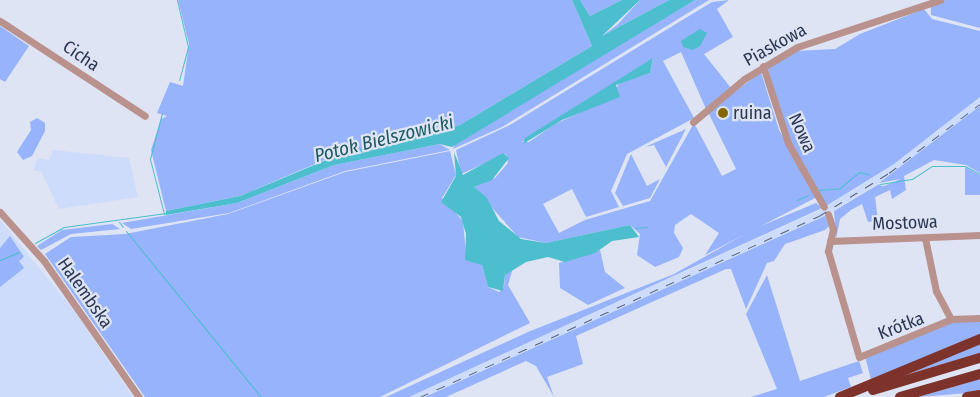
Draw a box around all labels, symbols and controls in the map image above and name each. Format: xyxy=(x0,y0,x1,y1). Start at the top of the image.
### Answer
street label: Piaskowa xyxy=(740,19,810,71)
street label: Cicha xyxy=(59,36,103,76)
place label: ruina xyxy=(733,102,772,124)
marker: ruina xyxy=(717,107,729,119)
street label: Nowa xyxy=(784,110,820,156)
water label: Potok Bielszowicki xyxy=(312,111,456,167)
street label: Mostowa xyxy=(872,211,938,235)
street label: Halembska xyxy=(53,254,117,332)
street label: Krótka xyxy=(875,307,927,345)

